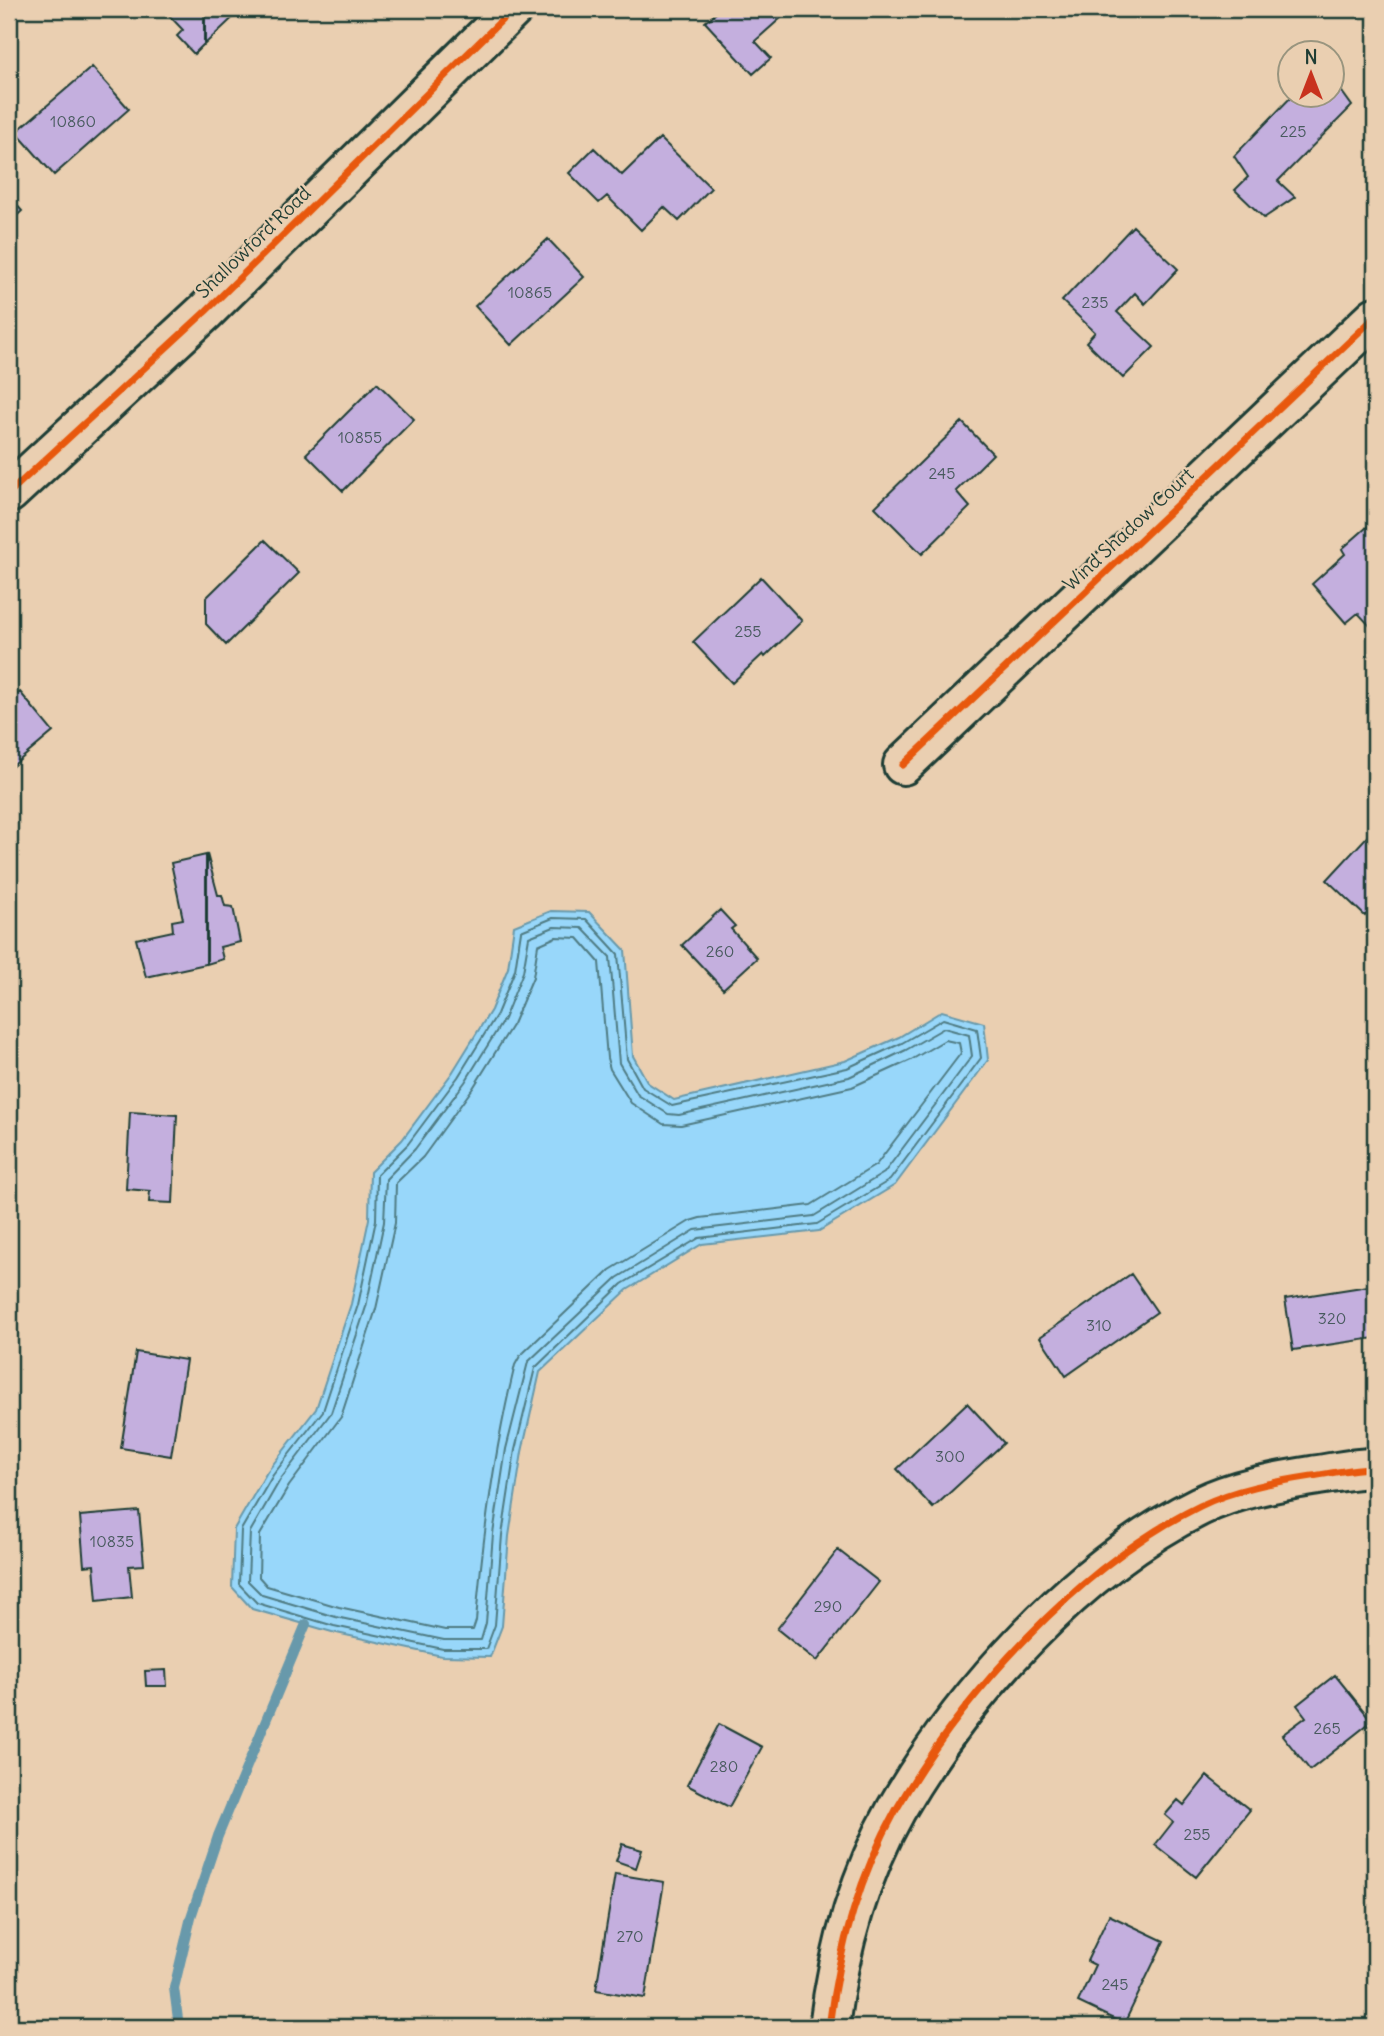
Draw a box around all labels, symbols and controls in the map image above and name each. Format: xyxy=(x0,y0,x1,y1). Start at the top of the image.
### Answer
north arrow xyxy=(1276,38,1346,108)
text: N xyxy=(1304,45,1318,69)
house number: 10860 xyxy=(50,111,96,131)
house number: 225 xyxy=(1280,121,1306,141)
street label: Shallowford Road xyxy=(190,181,316,303)
house number: 10865 xyxy=(508,282,552,302)
house number: 235 xyxy=(1081,292,1109,312)
house number: 10855 xyxy=(338,427,382,447)
street label: Wind Shadow Court xyxy=(1058,462,1198,596)
house number: 245 xyxy=(929,463,955,483)
house number: 255 xyxy=(734,621,762,641)
house number: 260 xyxy=(706,941,734,961)
house number: 320 xyxy=(1318,1308,1346,1328)
house number: 310 xyxy=(1086,1315,1112,1335)
house number: 300 xyxy=(935,1446,965,1466)
house number: 10835 xyxy=(90,1531,134,1551)
house number: 290 xyxy=(814,1596,842,1616)
house number: 265 xyxy=(1313,1718,1341,1738)
house number: 280 xyxy=(710,1756,738,1776)
house number: 255 xyxy=(1183,1824,1211,1844)
house number: 270 xyxy=(616,1926,644,1946)
house number: 245 xyxy=(1102,1974,1128,1994)

